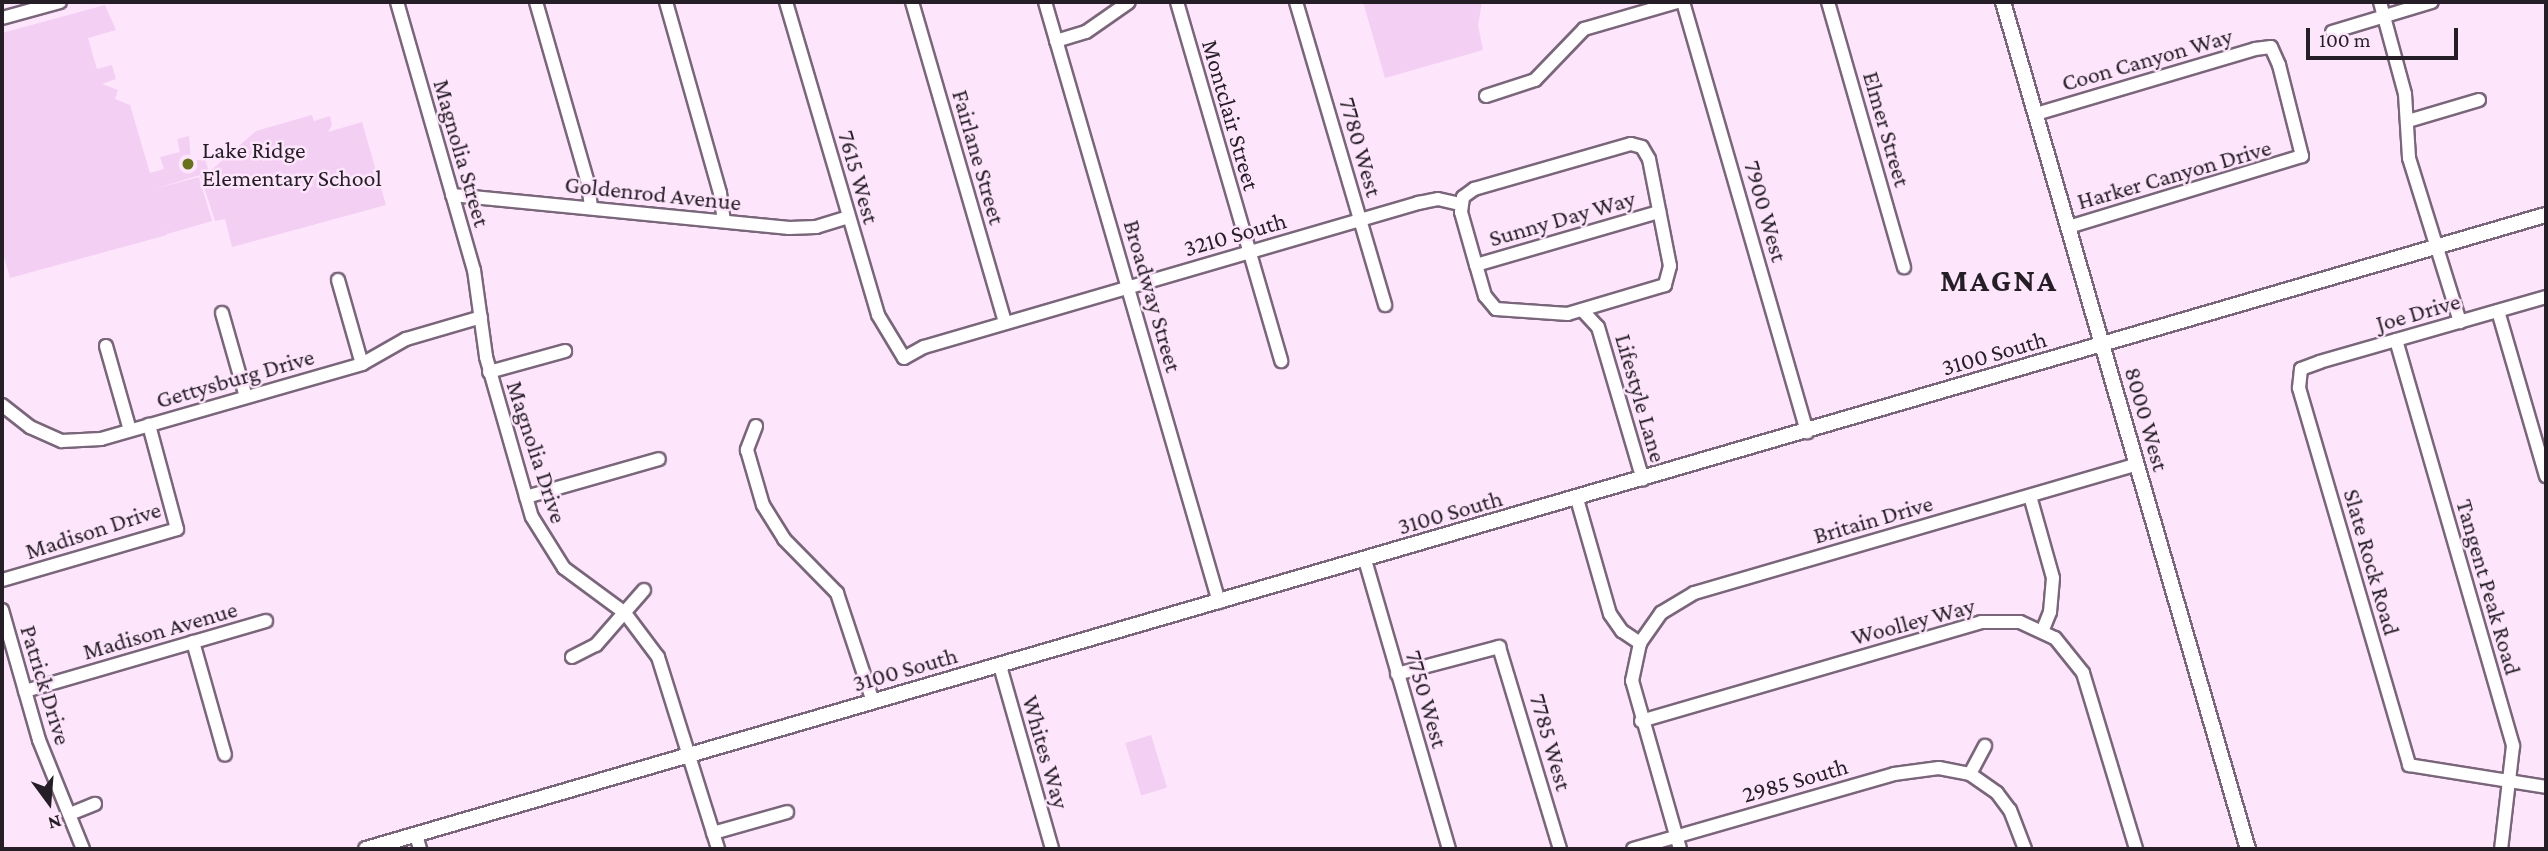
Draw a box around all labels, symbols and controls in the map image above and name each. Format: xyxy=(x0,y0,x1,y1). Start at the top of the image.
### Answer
scale bar xyxy=(2310,14,2462,58)
street label: Coon Canyon Way xyxy=(2058,21,2236,97)
text: 100 m xyxy=(2319,28,2371,52)
street label: Montclair Street xyxy=(1196,36,1266,194)
street label: Elmer Street xyxy=(1857,68,1917,190)
street label: Magnolia Street xyxy=(427,76,497,230)
street label: Fairlane Street xyxy=(946,86,1012,228)
street label: 7780 West xyxy=(1333,94,1389,200)
street label: 7615 West xyxy=(832,127,886,227)
street label: Harker Canyon Drive xyxy=(2074,133,2274,215)
place label: Lake Ridge Elementary School xyxy=(202,136,382,192)
marker: Lake Ridge Elementary School xyxy=(180,156,196,172)
street label: 7900 West xyxy=(1738,157,1794,265)
street label: Goldenrod Avenue xyxy=(563,169,743,217)
street label: Sunny Day Way xyxy=(1486,183,1638,253)
street label: 3210 South xyxy=(1180,206,1290,262)
street label: Broadway Street xyxy=(1118,217,1188,375)
district label: MAGNA xyxy=(1941,261,2057,299)
street label: Joe Drive xyxy=(2373,286,2463,338)
street label: 3100 South xyxy=(1938,324,2050,382)
street label: Lifestyle Lane xyxy=(1609,331,1673,465)
street label: Gettysburg Drive xyxy=(153,342,317,414)
street label: 8000 West xyxy=(2118,364,2176,474)
street label: Magnolia Drive xyxy=(500,377,574,527)
street label: 3100 South xyxy=(1394,483,1506,541)
street label: Slate Rock Road xyxy=(2337,486,2407,638)
street label: Britain Drive xyxy=(1810,488,1936,550)
street label: Madison Drive xyxy=(22,495,164,565)
street label: Tangent Peak Road xyxy=(2450,496,2528,678)
street label: Woolley Way xyxy=(1848,591,1978,651)
street label: Madison Avenue xyxy=(79,594,241,666)
street label: Patrick Drive xyxy=(14,622,78,748)
street label: 3100 South xyxy=(849,640,961,698)
street label: 7750 West xyxy=(1399,647,1455,751)
street label: 7785 West xyxy=(1523,690,1579,794)
street label: Whites Way xyxy=(1016,692,1076,812)
street label: 2985 South xyxy=(1739,751,1851,809)
north arrow xyxy=(14,767,84,837)
text: N xyxy=(46,811,64,835)

